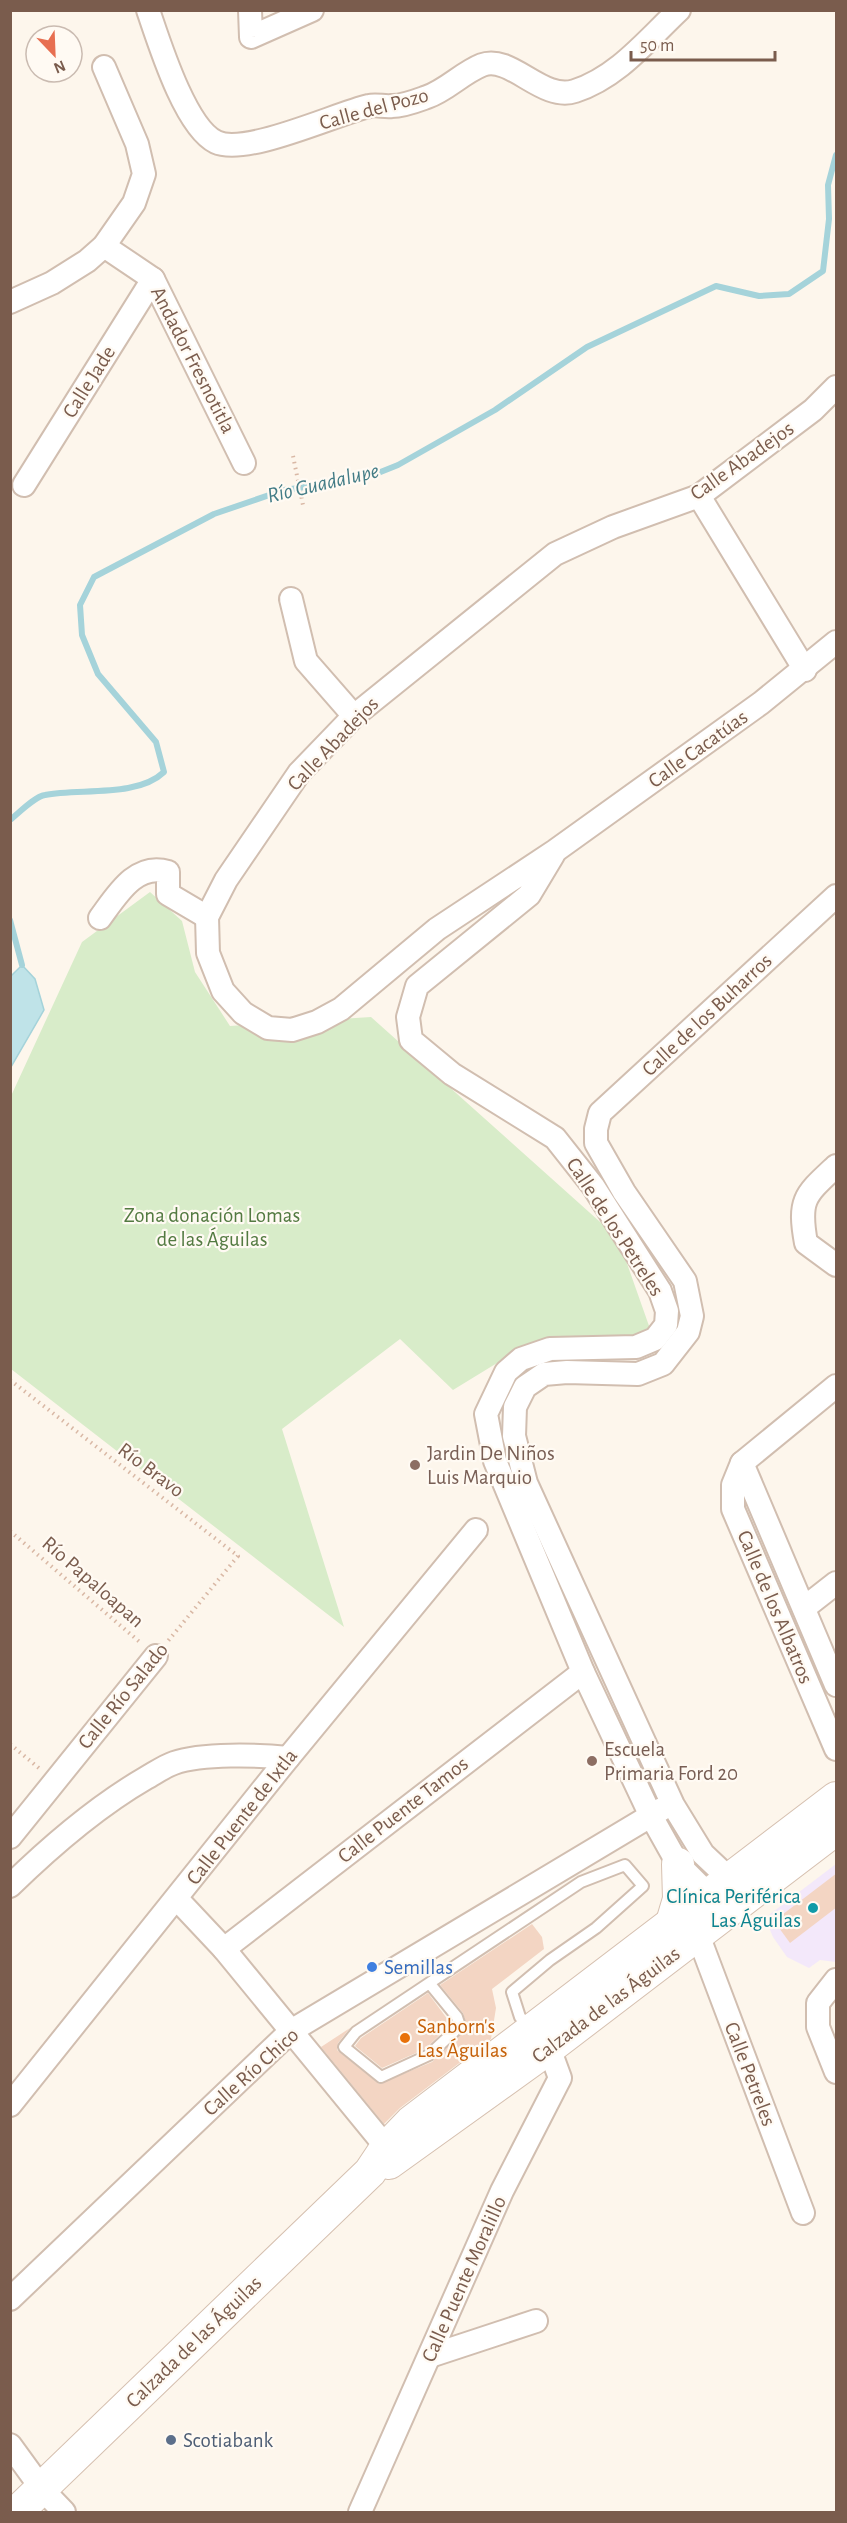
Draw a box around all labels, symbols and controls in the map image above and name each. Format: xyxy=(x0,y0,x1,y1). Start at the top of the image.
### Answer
north arrow xyxy=(24,24,84,84)
scale bar xyxy=(631,24,775,62)
text: 50 m xyxy=(640,37,674,55)
text: N xyxy=(51,57,68,76)
street label: Calle del Pozo xyxy=(317,84,431,134)
street label: Andador Fresnotitla xyxy=(147,283,239,437)
street label: Calle Jade xyxy=(59,342,119,422)
street label: Calle Abadejos xyxy=(686,418,798,504)
water label: Río Guadalupe xyxy=(265,459,381,508)
street label: Calle Abadejos xyxy=(283,693,383,795)
street label: Calle Cacatúas xyxy=(644,706,752,792)
street label: Calle de los Buharros xyxy=(638,950,776,1080)
street label: Calle de los Petreles xyxy=(563,1154,667,1300)
park label: Zona donación Lomas de las Águilas xyxy=(124,1205,300,1250)
street label: Río Bravo xyxy=(114,1439,188,1501)
place label: Jardin De Niños Luis Marquio xyxy=(427,1443,555,1488)
marker: Jardin De Niños Luis Marquio xyxy=(408,1458,422,1472)
street label: Calle de los Albatros xyxy=(733,1527,817,1687)
street label: Río Papaloapan xyxy=(38,1532,148,1632)
street label: Calle Río Salado xyxy=(74,1639,172,1753)
place label: Escuela Primaria Ford 20 xyxy=(604,1739,738,1784)
street label: Calle Puente de Ixtla xyxy=(183,1745,302,1889)
street label: Calle Puente Tamos xyxy=(334,1753,472,1867)
marker: Escuela Primaria Ford 20 xyxy=(585,1754,599,1768)
place label: Clínica Periférica Las Águilas xyxy=(666,1886,801,1931)
marker: Clínica Periférica Las Águilas xyxy=(806,1901,820,1915)
street label: Calzada de las Águilas xyxy=(527,1941,684,2067)
place label: Semillas xyxy=(384,1957,453,1978)
marker: Semillas xyxy=(365,1960,379,1974)
place label: Sanborn's Las Águilas xyxy=(417,2016,508,2061)
street label: Calle Petreles xyxy=(721,2019,779,2129)
street label: Calle Río Chico xyxy=(199,2024,303,2120)
marker: Sanborn's Las Águilas xyxy=(398,2031,412,2045)
street label: Calle Puente Moralillo xyxy=(418,2193,510,2365)
street label: Calzada de las Águilas xyxy=(121,2271,266,2412)
place label: Scotiabank xyxy=(183,2430,273,2451)
marker: Scotiabank xyxy=(164,2433,178,2447)

